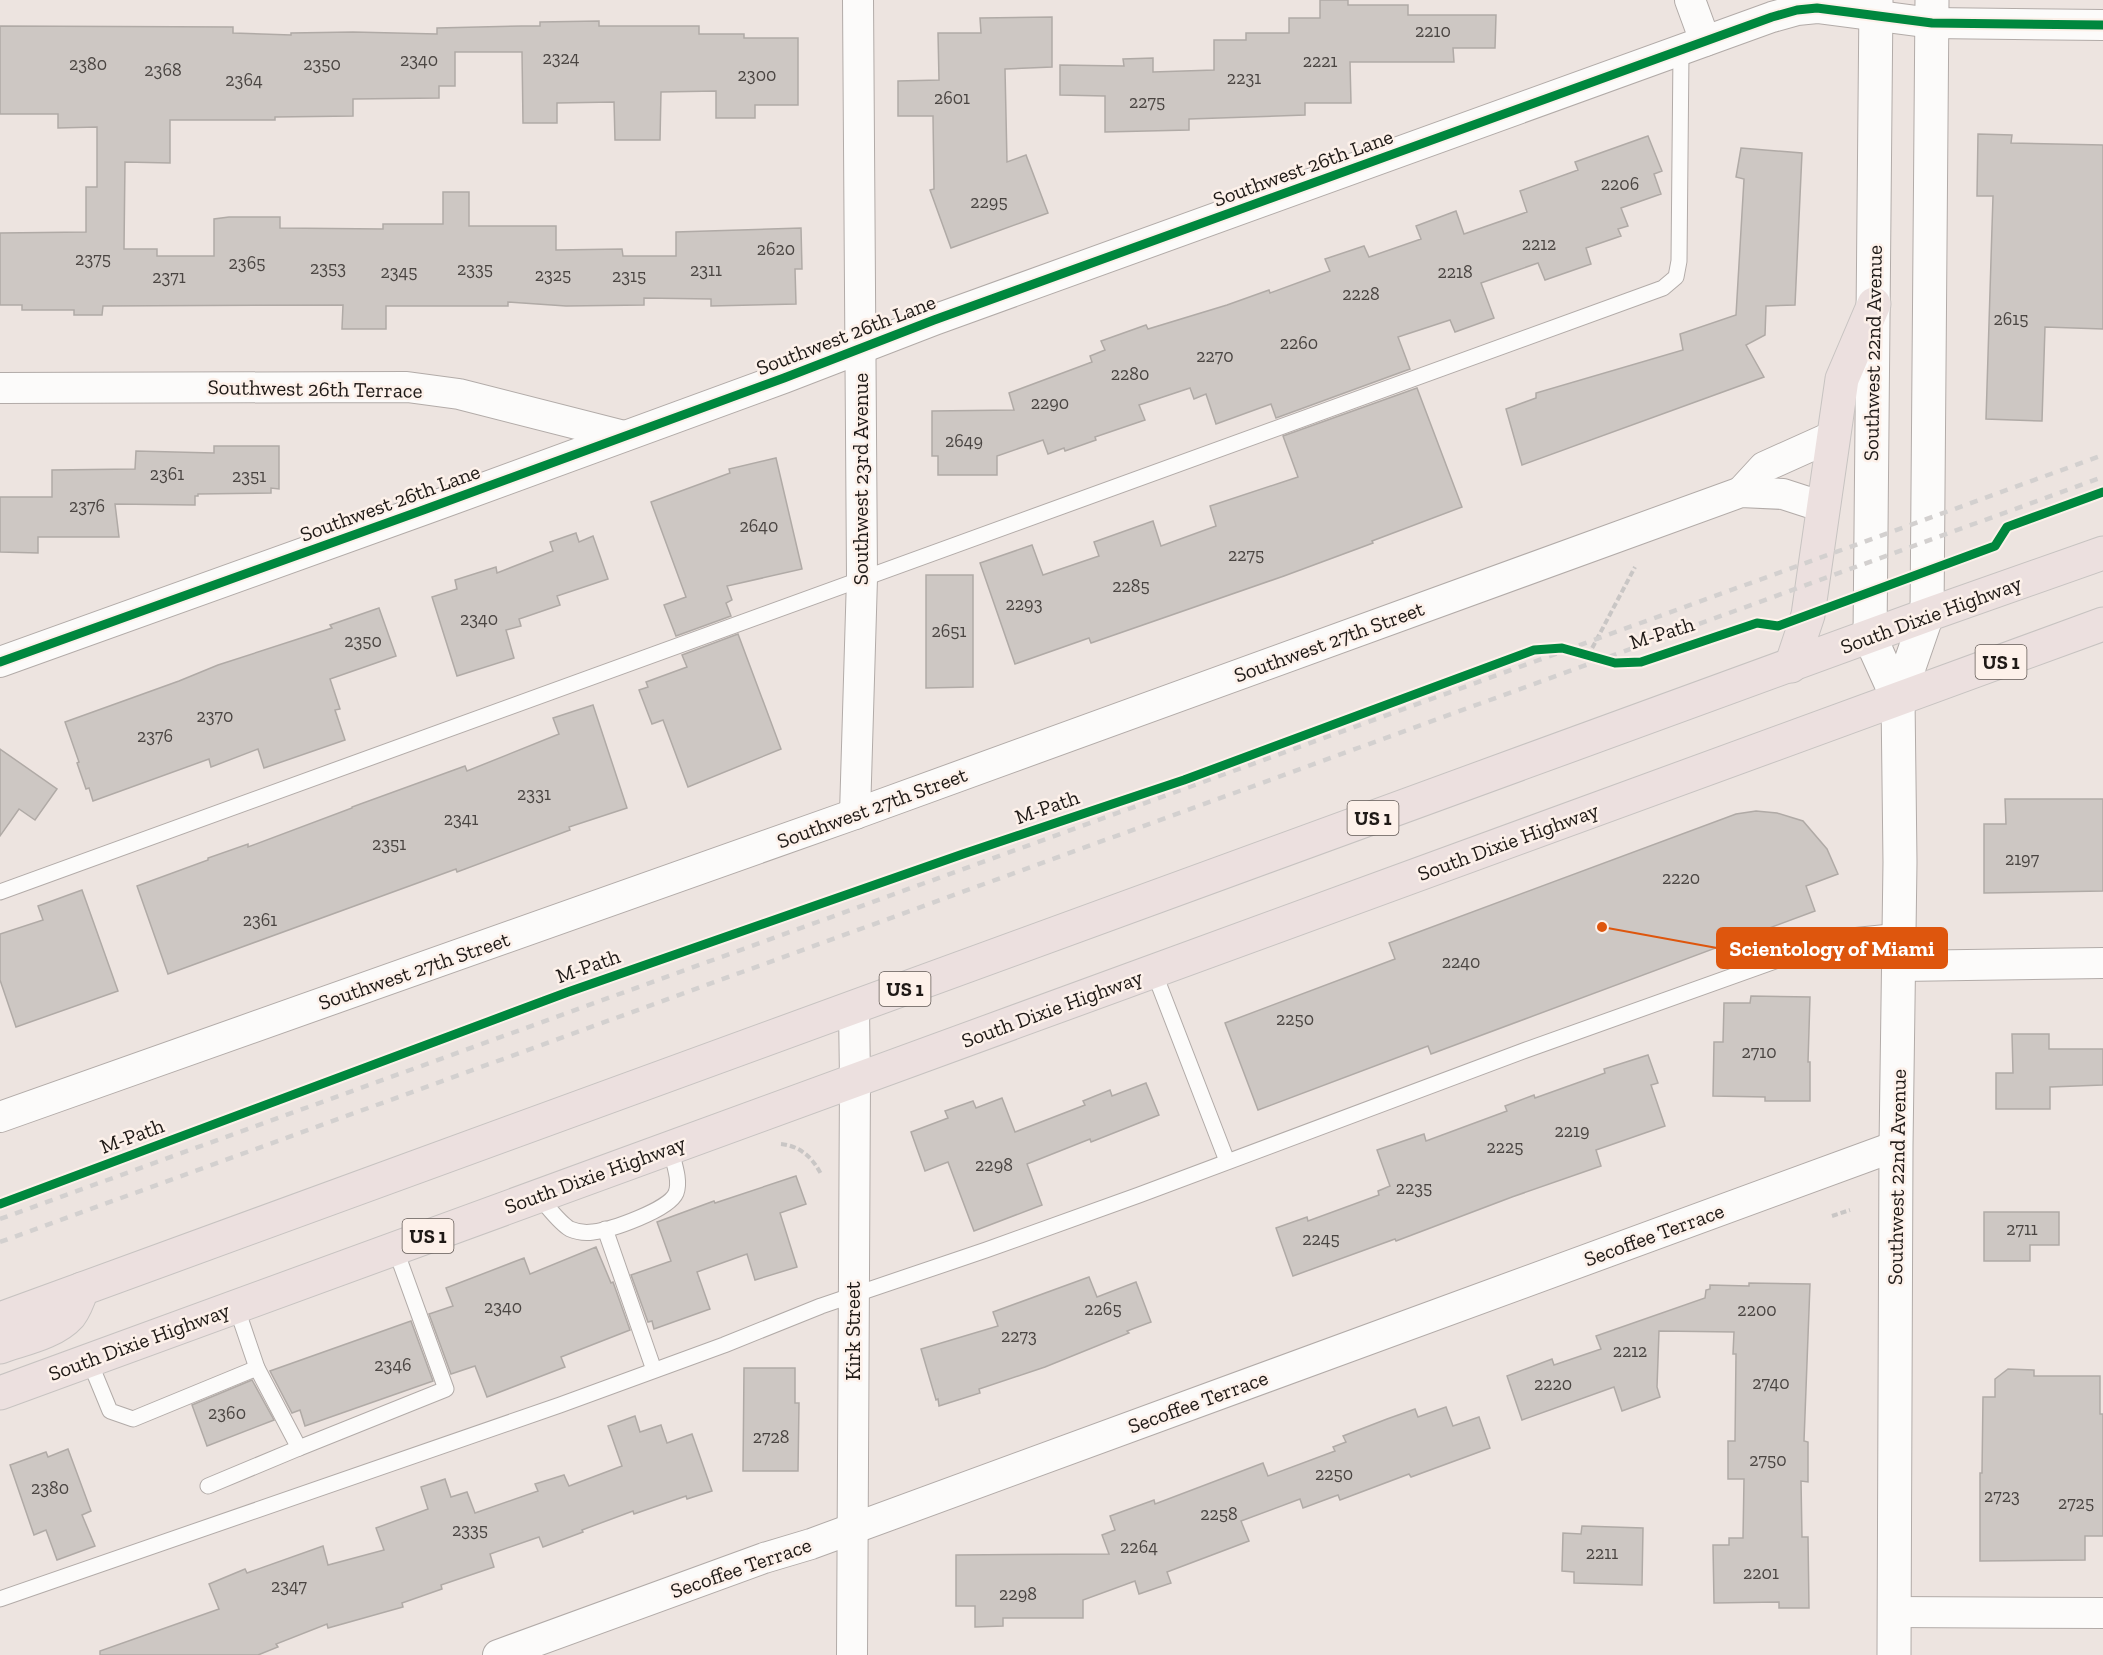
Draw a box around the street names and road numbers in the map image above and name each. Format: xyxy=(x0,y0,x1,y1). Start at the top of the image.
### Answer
street label: Southwest 26th Lane xyxy=(1209,123,1396,212)
street label: Southwest 22nd Avenue xyxy=(1858,245,1887,461)
street label: Southwest 26th Lane xyxy=(753,289,939,380)
street label: Southwest 23rd Avenue xyxy=(848,373,873,585)
street label: Southwest 26th Terrace xyxy=(207,374,423,403)
street label: Southwest 26th Lane xyxy=(296,458,483,547)
street label: South Dixie Highway xyxy=(1837,570,2025,659)
street label: Southwest 27th Street xyxy=(1230,595,1428,688)
street label: M-Path xyxy=(1626,611,1697,654)
road number: US 1 xyxy=(1976,645,2026,679)
street label: Southwest 27th Street xyxy=(773,761,971,854)
street label: M-Path xyxy=(1011,784,1083,829)
street label: South Dixie Highway xyxy=(1414,797,1602,886)
road number: US 1 xyxy=(1348,801,1398,835)
street label: Southwest 27th Street xyxy=(315,926,513,1015)
street label: M-Path xyxy=(552,943,624,988)
street label: South Dixie Highway xyxy=(958,964,1146,1053)
road number: US 1 xyxy=(880,972,930,1006)
street label: Southwest 22nd Avenue xyxy=(1882,1069,1911,1285)
street label: M-Path xyxy=(96,1112,168,1159)
street label: South Dixie Highway xyxy=(501,1130,689,1219)
street label: Secoffee Terrace xyxy=(1580,1198,1727,1271)
road number: US 1 xyxy=(402,1219,454,1253)
street label: Kirk Street xyxy=(840,1281,865,1381)
street label: South Dixie Highway xyxy=(45,1297,233,1386)
street label: Secoffee Terrace xyxy=(1124,1365,1271,1438)
street label: Secoffee Terrace xyxy=(667,1532,815,1603)

